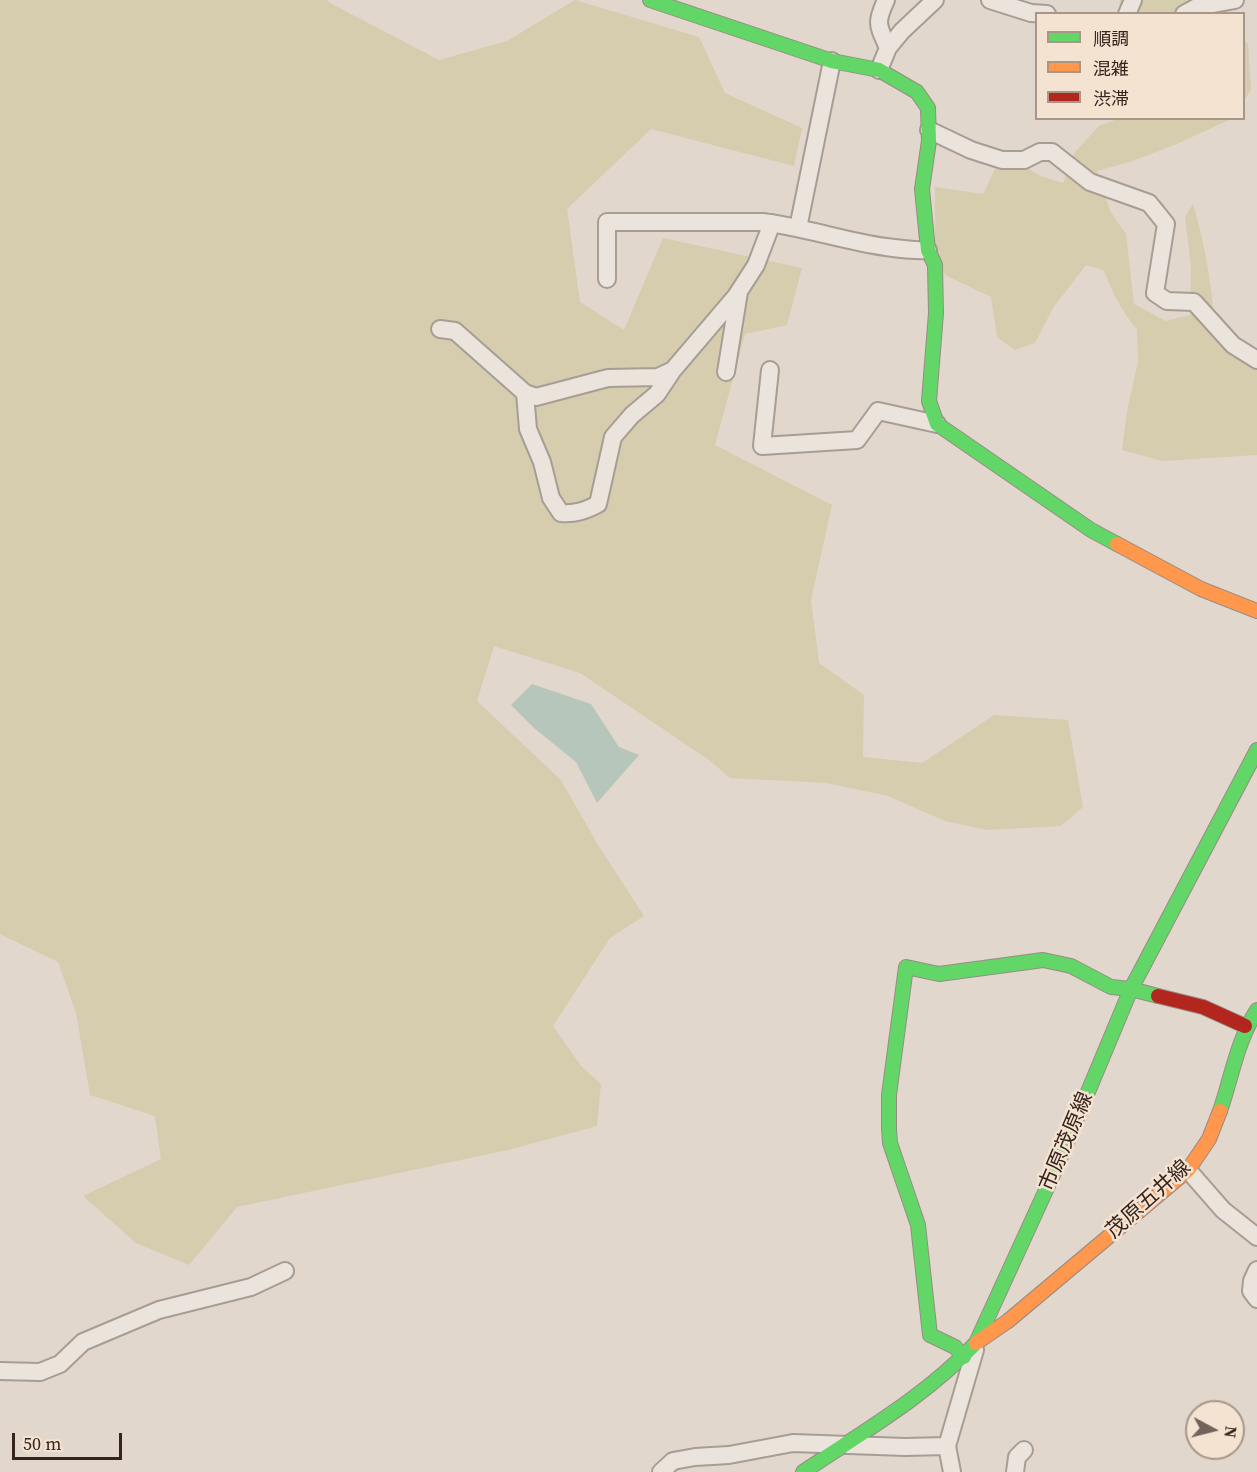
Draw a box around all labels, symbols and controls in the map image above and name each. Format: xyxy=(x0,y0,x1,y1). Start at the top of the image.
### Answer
legend xyxy=(1035,12,1245,120)
text: 順調 xyxy=(1093,26,1129,51)
text: 混雑 xyxy=(1093,56,1129,81)
text: 渋滞 xyxy=(1093,86,1129,111)
street label: 市原茂原線 xyxy=(1035,1089,1099,1195)
street label: 茂原五井線 xyxy=(1102,1156,1196,1244)
north arrow xyxy=(1185,1400,1245,1460)
scale bar xyxy=(15,1421,124,1459)
text: N xyxy=(1219,1425,1243,1439)
text: 50 m xyxy=(23,1431,61,1456)

